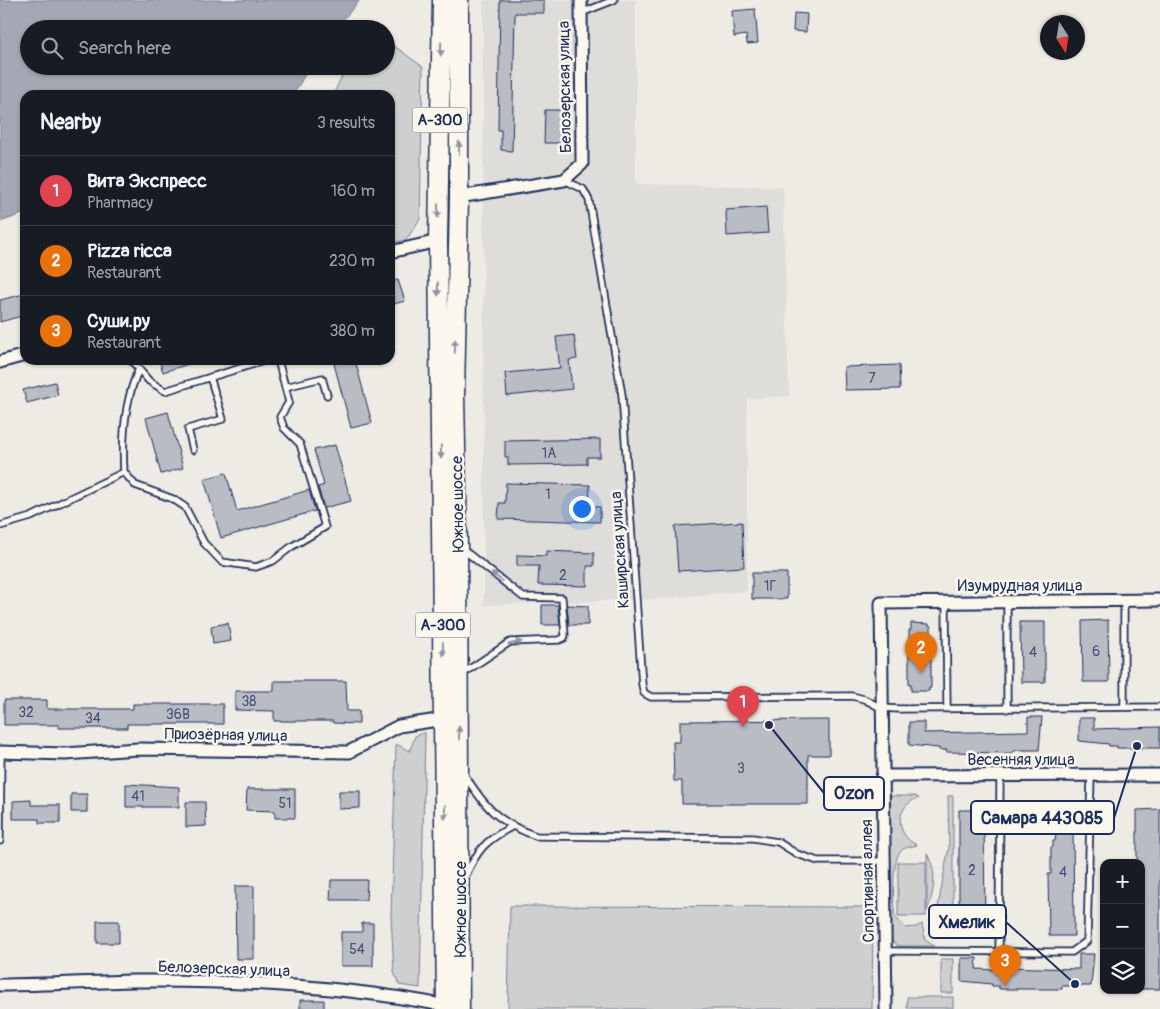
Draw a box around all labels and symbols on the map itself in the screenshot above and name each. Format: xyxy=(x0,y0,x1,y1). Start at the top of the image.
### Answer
north arrow xyxy=(1040,15,1085,60)
street label: Белозерская улица xyxy=(554,21,576,153)
one-way arrow xyxy=(437,41,445,57)
road number: А-300 xyxy=(412,108,468,132)
one-way arrow xyxy=(455,140,463,156)
one-way arrow xyxy=(434,203,442,219)
one-way arrow xyxy=(434,282,442,298)
one-way arrow xyxy=(451,338,459,354)
house number: 7 xyxy=(868,370,876,387)
one-way arrow xyxy=(437,444,445,460)
house number: 1А xyxy=(542,445,556,462)
street label: Южное шоссе xyxy=(447,456,469,552)
house number: 1 xyxy=(545,486,551,503)
street label: Каширская улица xyxy=(606,491,634,609)
your location xyxy=(569,496,595,522)
house number: 2 xyxy=(559,567,567,584)
one-way arrow xyxy=(491,571,504,582)
street label: Изумрудная улица xyxy=(958,576,1082,596)
house number: 1Г xyxy=(764,578,776,595)
road number: А-300 xyxy=(416,612,470,638)
pin: 2 xyxy=(905,632,937,673)
one-way arrow xyxy=(507,639,522,647)
one-way arrow xyxy=(439,642,447,658)
house number: 6 xyxy=(1092,643,1100,660)
house number: 4 xyxy=(1029,644,1037,661)
pin: 1 xyxy=(727,686,759,727)
house number: 38 xyxy=(242,693,256,710)
house number: 32 xyxy=(18,704,34,721)
house number: 36В xyxy=(166,706,190,723)
house number: 34 xyxy=(85,710,101,727)
street label: Приозёрная улица xyxy=(164,724,288,746)
one-way arrow xyxy=(455,725,463,741)
street label: Весенняя улица xyxy=(967,750,1075,770)
house number: 3 xyxy=(737,760,745,777)
callout: Ozon xyxy=(824,777,884,810)
text: Ozon xyxy=(834,782,874,805)
house number: 41 xyxy=(131,788,145,805)
house number: 51 xyxy=(278,795,292,812)
callout: Самара 443085 xyxy=(971,801,1114,834)
one-way arrow xyxy=(441,804,449,820)
text: Самара 443085 xyxy=(981,807,1104,830)
street label: Спортивная аллея xyxy=(857,819,879,943)
street label: Южное шоссе xyxy=(451,861,471,957)
house number: 2 xyxy=(968,862,976,879)
house number: 4 xyxy=(1059,864,1067,881)
callout: Хмелик xyxy=(929,905,1006,938)
text: Хмелик xyxy=(938,911,996,934)
house number: 54 xyxy=(349,941,365,958)
pin: 3 xyxy=(989,945,1021,986)
street label: Белозерская улица xyxy=(158,957,290,981)

